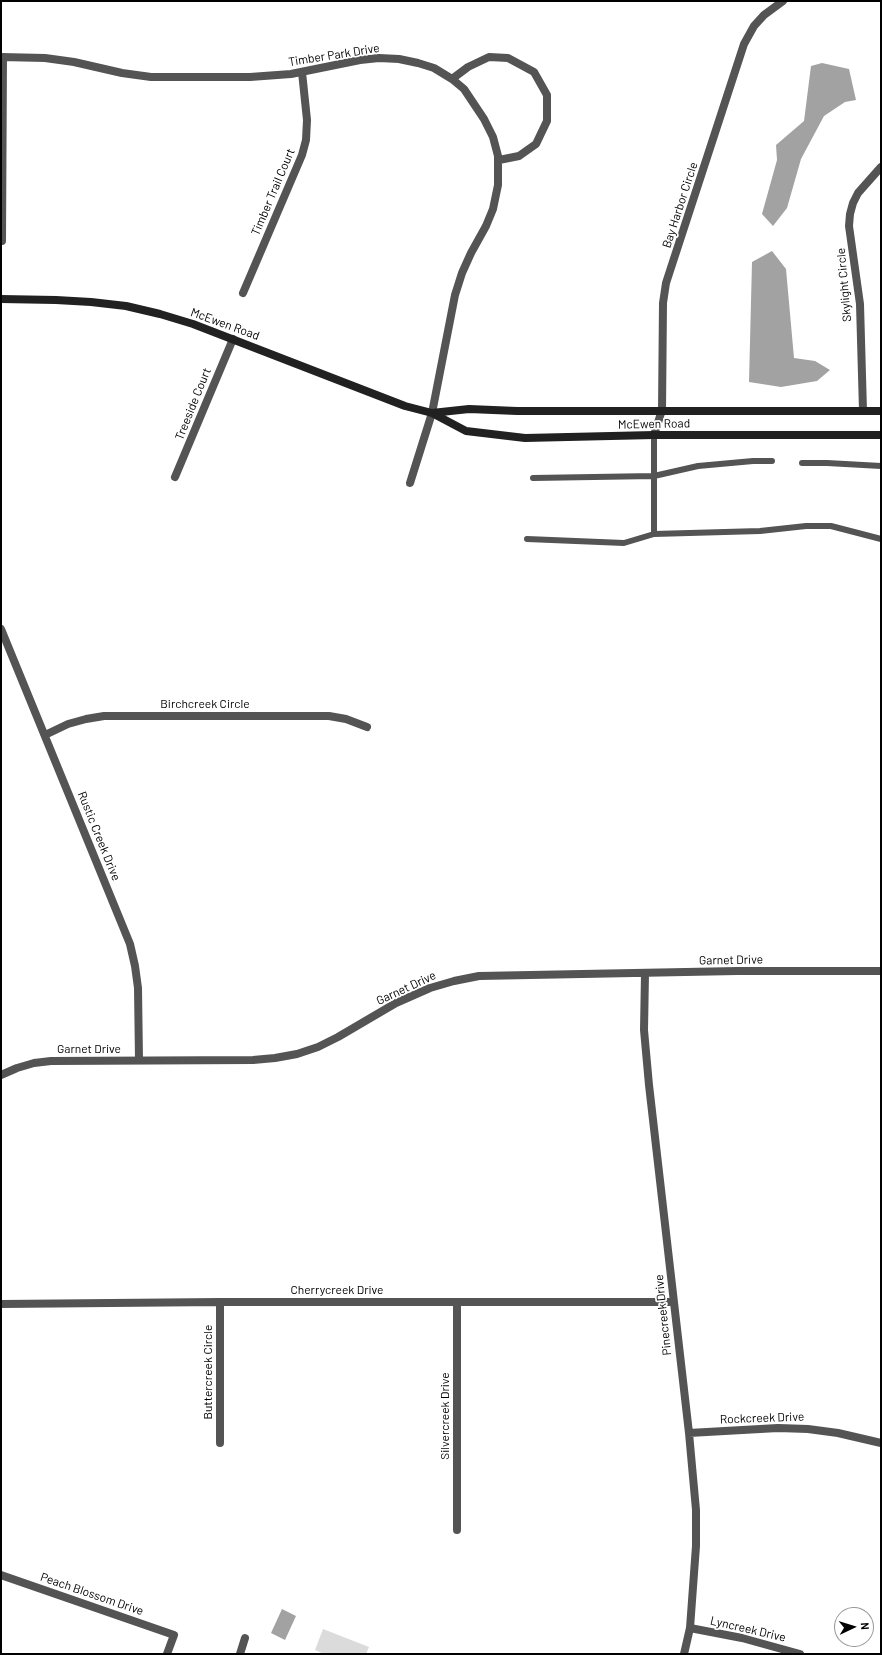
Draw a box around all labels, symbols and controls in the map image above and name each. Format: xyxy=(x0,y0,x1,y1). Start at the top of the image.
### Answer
street label: Timber Park Drive xyxy=(287,41,381,69)
street label: Timber Trail Court xyxy=(248,146,298,238)
street label: Bay Harbor Circle xyxy=(659,160,701,250)
street label: Skylight Circle xyxy=(834,247,854,323)
street label: McEwen Road xyxy=(189,305,261,343)
street label: Treeside Court xyxy=(172,366,214,442)
street label: McEwen Road xyxy=(618,416,690,432)
street label: Birchcreek Circle xyxy=(160,697,250,711)
street label: Rustic Creek Drive xyxy=(75,789,123,883)
street label: Garnet Drive xyxy=(699,952,763,968)
street label: Garnet Drive xyxy=(374,968,438,1008)
street label: Garnet Drive xyxy=(57,1042,121,1056)
street label: Pinecreek Drive xyxy=(652,1274,674,1356)
street label: Cherrycreek Drive xyxy=(291,1283,383,1297)
street label: Buttercreek Circle xyxy=(201,1325,215,1419)
street label: Silvercreek Drive xyxy=(438,1372,452,1460)
street label: Rockcreek Drive xyxy=(720,1409,804,1427)
street label: Peach Blossom Drive xyxy=(38,1570,146,1618)
north arrow xyxy=(834,1607,874,1647)
street label: Lyncreek Drive xyxy=(709,1613,787,1645)
text: N xyxy=(859,1622,872,1630)

